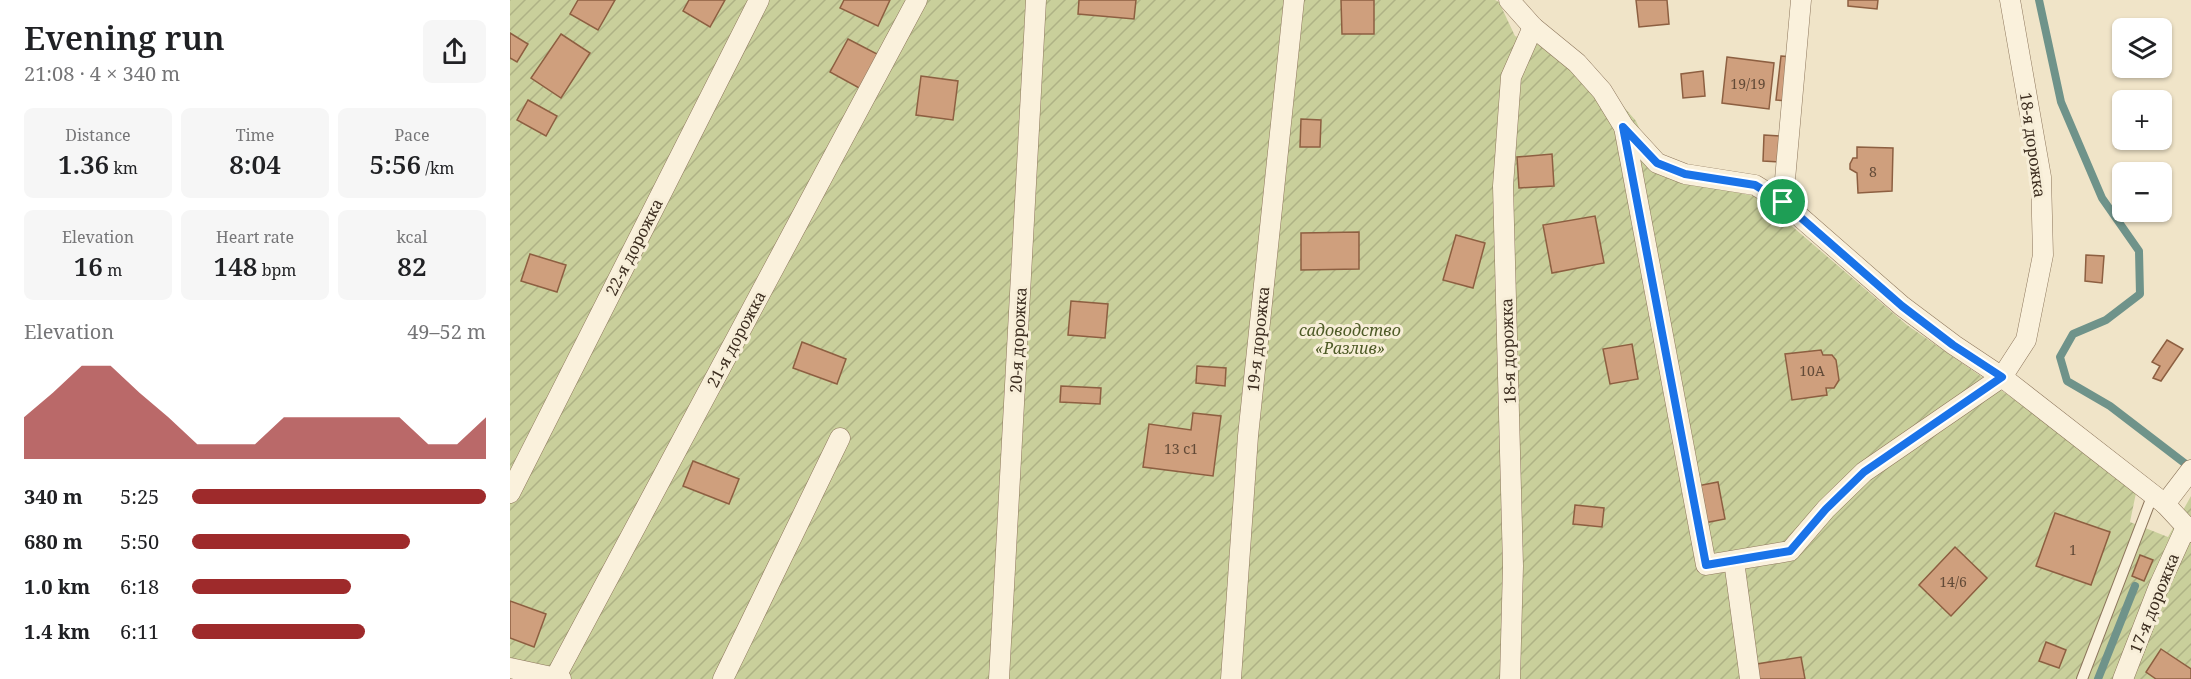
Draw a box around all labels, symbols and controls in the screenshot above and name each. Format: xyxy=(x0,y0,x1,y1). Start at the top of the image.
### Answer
text: Evening run xyxy=(24,15,225,60)
map controls xyxy=(2112,18,2172,222)
button: layers xyxy=(2112,18,2172,78)
button: share xyxy=(423,20,486,83)
text: 21:08 · 4 × 340 m xyxy=(24,60,180,87)
house number: 19/19 xyxy=(1730,74,1766,93)
button: + xyxy=(2112,90,2172,150)
street label: 18-я дорожка xyxy=(2015,91,2051,199)
text: Distance xyxy=(65,124,131,146)
text: Time xyxy=(236,124,274,146)
text: Pace xyxy=(394,124,430,146)
text: 1.36 xyxy=(58,146,109,182)
text: 8:04 xyxy=(229,146,281,182)
text: 5:56 xyxy=(370,146,421,182)
text: km xyxy=(109,157,138,179)
text: /km xyxy=(421,157,454,179)
house number: 8 xyxy=(1869,162,1877,181)
button: − xyxy=(2112,162,2172,222)
pin xyxy=(1757,176,1808,227)
icon: arrive xyxy=(1766,185,1799,218)
street label: 22-я дорожка xyxy=(600,195,668,299)
text: Elevation xyxy=(62,226,134,248)
text: Heart rate xyxy=(216,226,294,248)
text: kcal xyxy=(397,226,427,248)
text: 16 xyxy=(74,248,103,284)
text: 148 xyxy=(214,248,257,284)
text: 82 xyxy=(397,248,427,284)
text: m xyxy=(103,259,122,281)
text: bpm xyxy=(257,259,296,281)
street label: 19-я дорожка xyxy=(1242,285,1274,393)
street label: 20-я дорожка xyxy=(1004,286,1032,394)
street label: 21-я дорожка xyxy=(701,287,771,391)
street label: 18-я дорожка xyxy=(1495,298,1521,404)
text: Elevation xyxy=(24,318,114,345)
text: 49–52 m xyxy=(407,318,486,345)
park label: садоводство «Разлив» xyxy=(1299,319,1401,359)
house number: 10А xyxy=(1799,361,1825,380)
house number: 13 с1 xyxy=(1164,439,1198,458)
text: 340 m xyxy=(24,483,83,510)
text: 5:25 xyxy=(120,483,159,510)
text: 680 m xyxy=(24,528,83,555)
text: 5:50 xyxy=(120,528,159,555)
house number: 1 xyxy=(2069,540,2077,559)
street label: 17-я дорожка xyxy=(2124,550,2184,656)
house number: 14/6 xyxy=(1939,572,1967,591)
text: 1.0 km xyxy=(24,573,90,600)
text: 6:18 xyxy=(120,573,159,600)
text: 1.4 km xyxy=(24,618,90,645)
text: 6:11 xyxy=(120,618,159,645)

